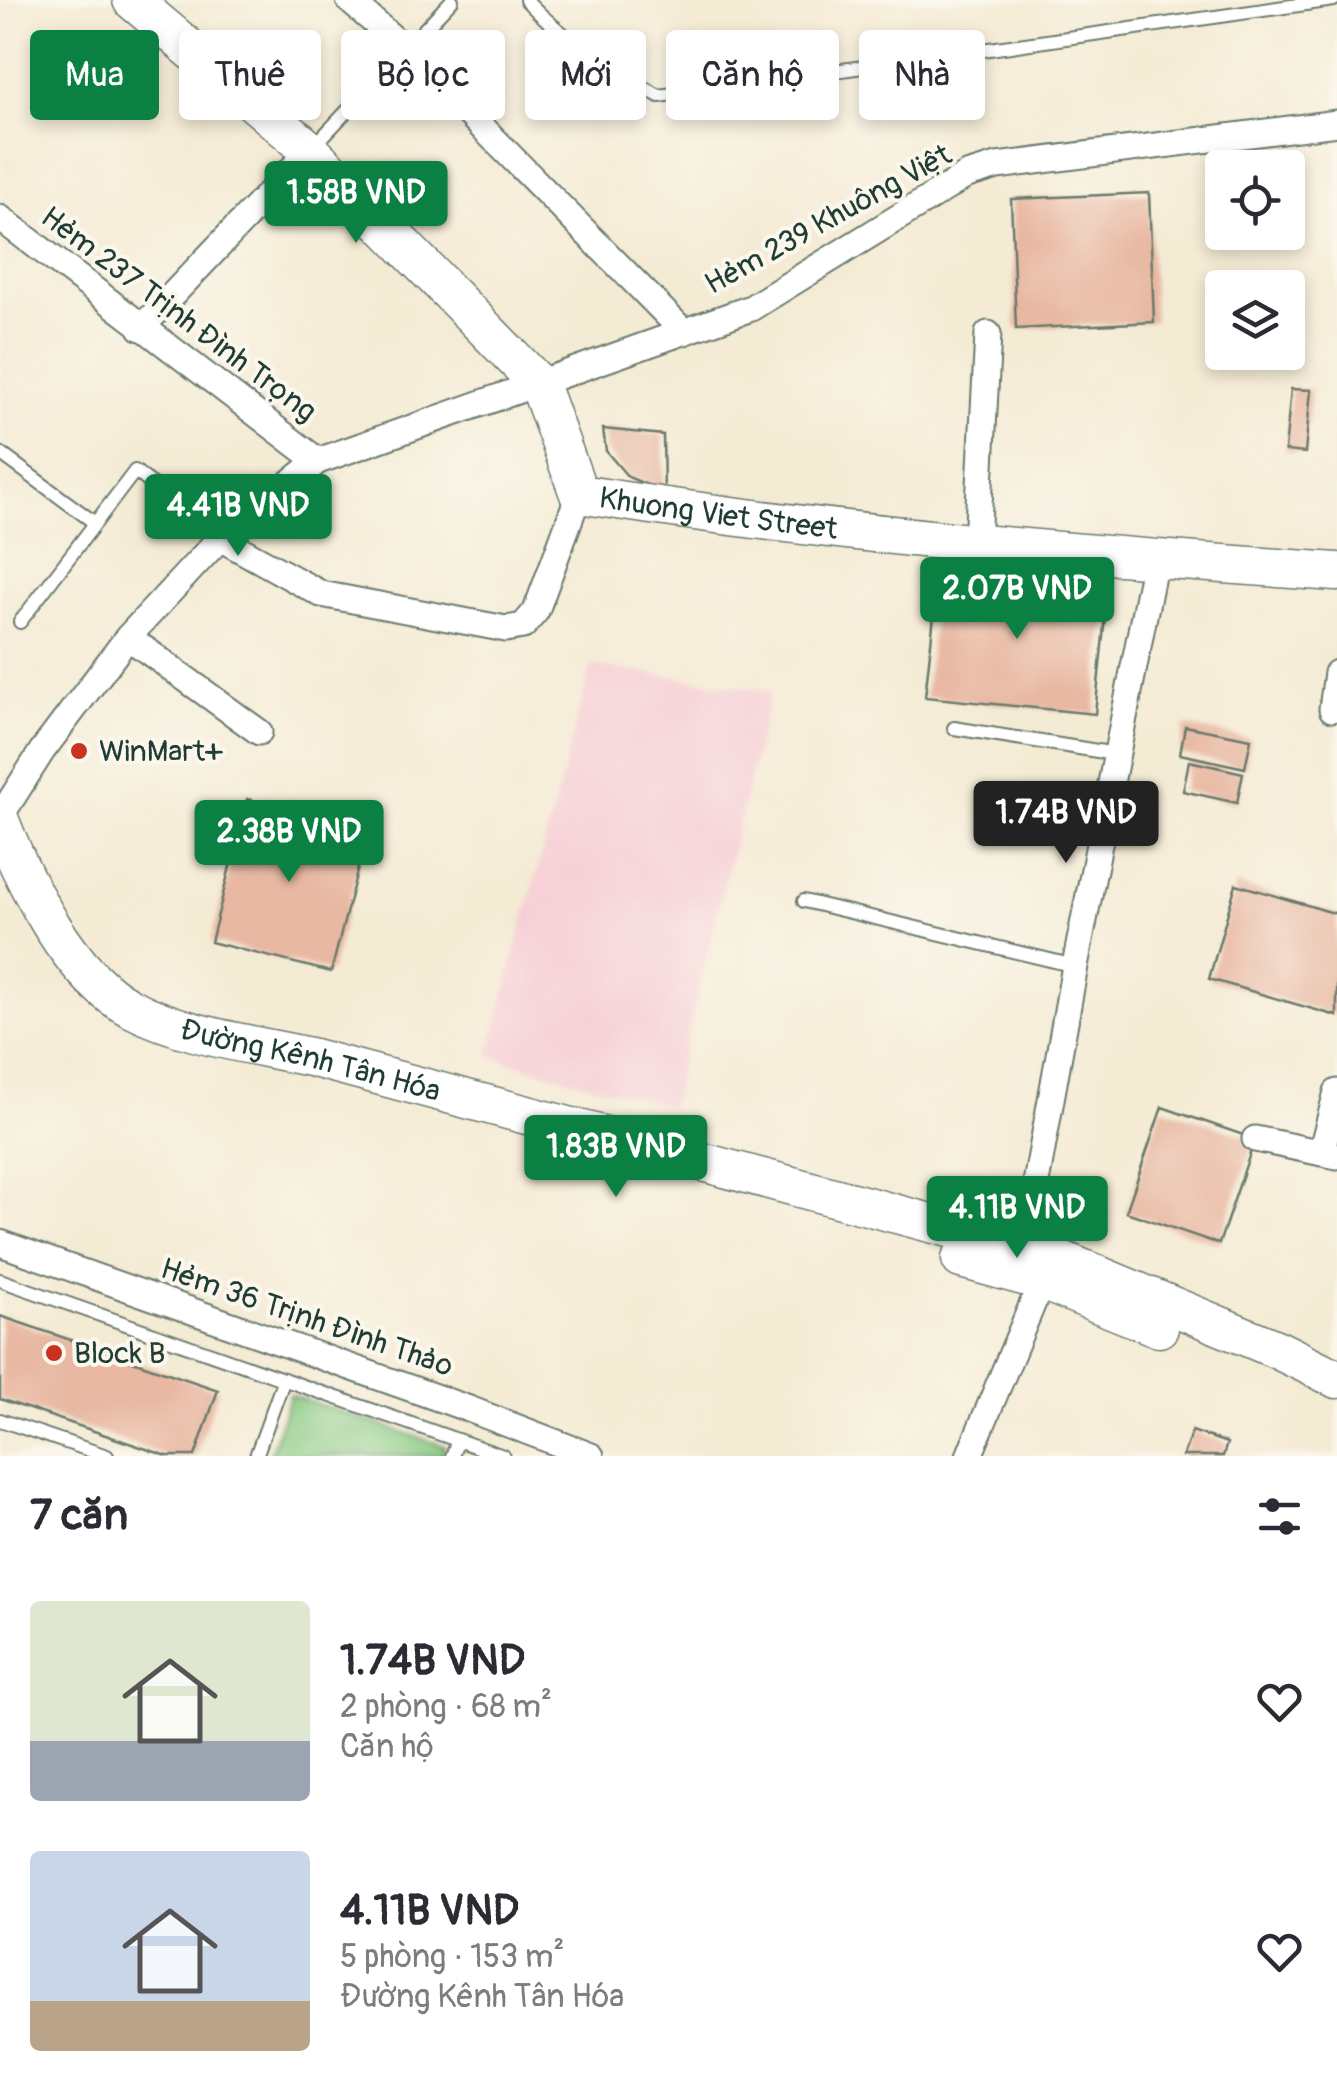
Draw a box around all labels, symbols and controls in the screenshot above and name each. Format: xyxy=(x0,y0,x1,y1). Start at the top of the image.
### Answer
chip: Mua xyxy=(30,30,159,120)
chip: Thuê xyxy=(179,30,321,120)
chip: Bộ lọc xyxy=(341,30,505,120)
chip: Mới xyxy=(525,30,646,120)
chip: Căn hộ xyxy=(666,30,839,120)
chip: Nhà xyxy=(859,30,985,120)
street label: Hẻm 239 Khuông Việt xyxy=(698,136,959,303)
map controls xyxy=(1205,150,1305,370)
button: locate xyxy=(1205,150,1305,250)
pin: 1.58B VND xyxy=(242,161,470,246)
text: 1.58B VND xyxy=(287,173,425,213)
street label: Hẻm 237 Trịnh Đình Trọng xyxy=(34,199,324,430)
button: layers xyxy=(1205,270,1305,370)
pin: 4.41B VND xyxy=(124,474,352,559)
street label: Khuong Viet Street xyxy=(597,479,840,548)
text: 4.41B VND xyxy=(167,486,309,526)
pin: 2.07B VND xyxy=(903,557,1131,642)
text: 2.07B VND xyxy=(942,569,1092,609)
place label: WinMart+ xyxy=(99,733,223,770)
marker: WinMart+ xyxy=(68,740,90,762)
pin: 1.74B VND xyxy=(952,781,1180,866)
text: 1.74B VND xyxy=(996,793,1136,833)
pin: 2.38B VND xyxy=(175,800,403,885)
text: 2.38B VND xyxy=(217,812,361,852)
street label: Đường Kênh Tân Hóa xyxy=(176,1011,445,1110)
pin: 1.83B VND xyxy=(502,1115,730,1200)
text: 1.83B VND xyxy=(546,1127,686,1167)
pin: 4.11B VND xyxy=(903,1176,1131,1261)
text: 4.11B VND xyxy=(949,1188,1085,1228)
street label: Hẻm 36 Trịnh Đình Thảo xyxy=(156,1250,458,1385)
place label: Block B xyxy=(74,1335,165,1372)
marker: Block B xyxy=(43,1342,65,1364)
icon: filters xyxy=(1252,1489,1307,1544)
text: 7 căn xyxy=(30,1490,128,1542)
text: 1.74B VND xyxy=(340,1635,525,1687)
icon: home xyxy=(110,1641,230,1761)
icon: heart xyxy=(1252,1674,1307,1729)
text: 2 phòng · 68 m² xyxy=(340,1687,552,1727)
text: Căn hộ xyxy=(340,1727,434,1767)
text: 4.11B VND xyxy=(340,1885,519,1937)
icon: home xyxy=(110,1891,230,2011)
icon: heart xyxy=(1252,1924,1307,1979)
text: 5 phòng · 153 m² xyxy=(340,1937,564,1977)
text: Đường Kênh Tân Hóa xyxy=(340,1977,624,2017)

